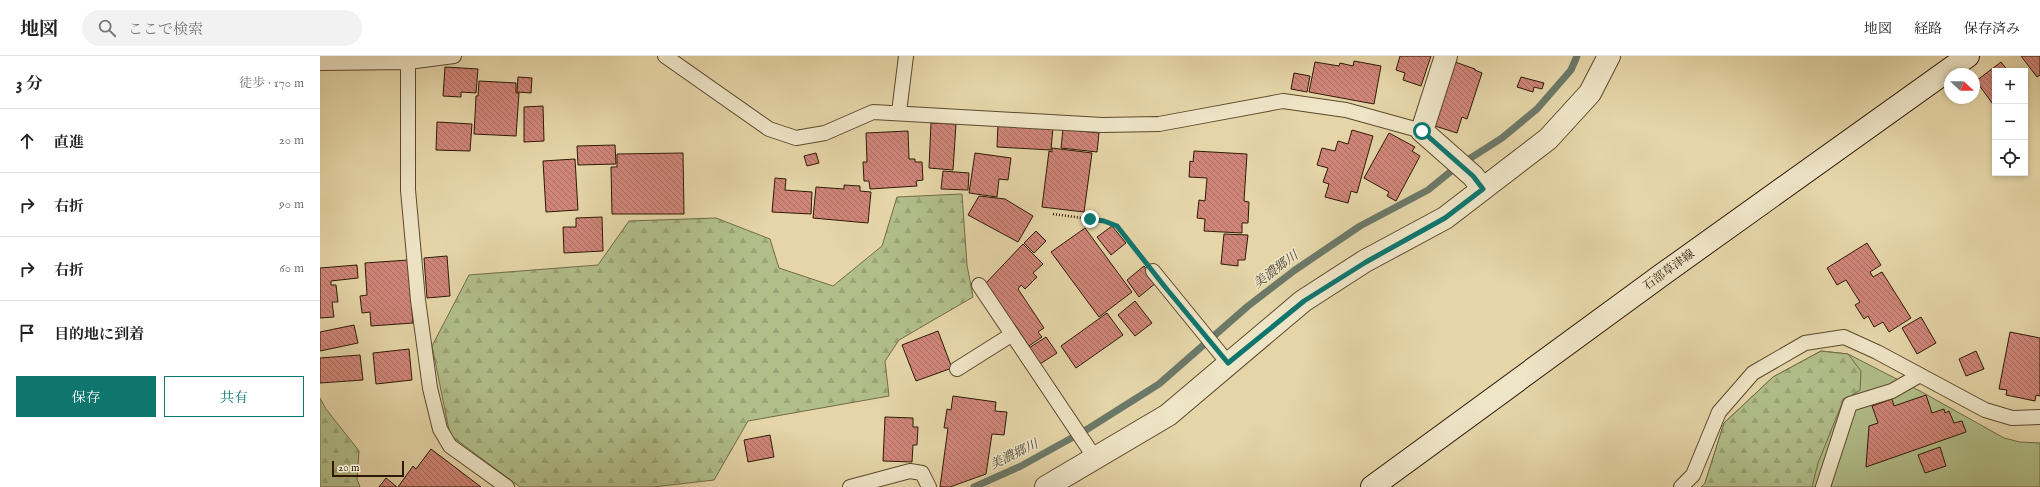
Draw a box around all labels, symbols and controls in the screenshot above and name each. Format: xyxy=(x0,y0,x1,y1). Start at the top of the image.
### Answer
search box xyxy=(82,10,362,46)
icon: search xyxy=(96,17,118,39)
text: 地図 xyxy=(20,18,58,42)
text: ここで検索 xyxy=(128,20,203,39)
text: 地図 xyxy=(1864,20,1892,38)
text: 経路 xyxy=(1914,20,1942,38)
text: 保存済み xyxy=(1964,20,2020,38)
north arrow xyxy=(1944,68,1980,104)
map controls xyxy=(1992,68,2028,176)
button: + xyxy=(1992,68,2028,104)
text: 3 分 xyxy=(16,74,43,95)
text: 徒歩 · 170 m xyxy=(239,75,304,92)
button: − xyxy=(1992,104,2028,140)
route start xyxy=(1413,122,1431,140)
icon: ahead xyxy=(16,130,38,152)
text: 20 m xyxy=(279,132,304,149)
text: 直進 xyxy=(54,133,84,152)
button: locate xyxy=(1992,140,2028,176)
icon: right xyxy=(16,194,38,216)
text: 90 m xyxy=(279,196,304,213)
text: 右折 xyxy=(54,197,84,216)
route end xyxy=(1081,210,1099,228)
water label: 美濃郷川 xyxy=(1250,246,1303,292)
street label: 石部草津線 xyxy=(1640,246,1698,294)
icon: right xyxy=(16,258,38,280)
text: 60 m xyxy=(279,260,304,277)
text: 右折 xyxy=(54,261,84,280)
icon: arrive xyxy=(16,322,38,344)
text: 目的地に到着 xyxy=(54,325,144,344)
button: 保存 xyxy=(16,376,156,417)
button: 共有 xyxy=(164,376,304,417)
water label: 美濃郷川 xyxy=(987,435,1043,474)
scale bar xyxy=(332,459,404,478)
text: 20 m xyxy=(338,461,359,475)

